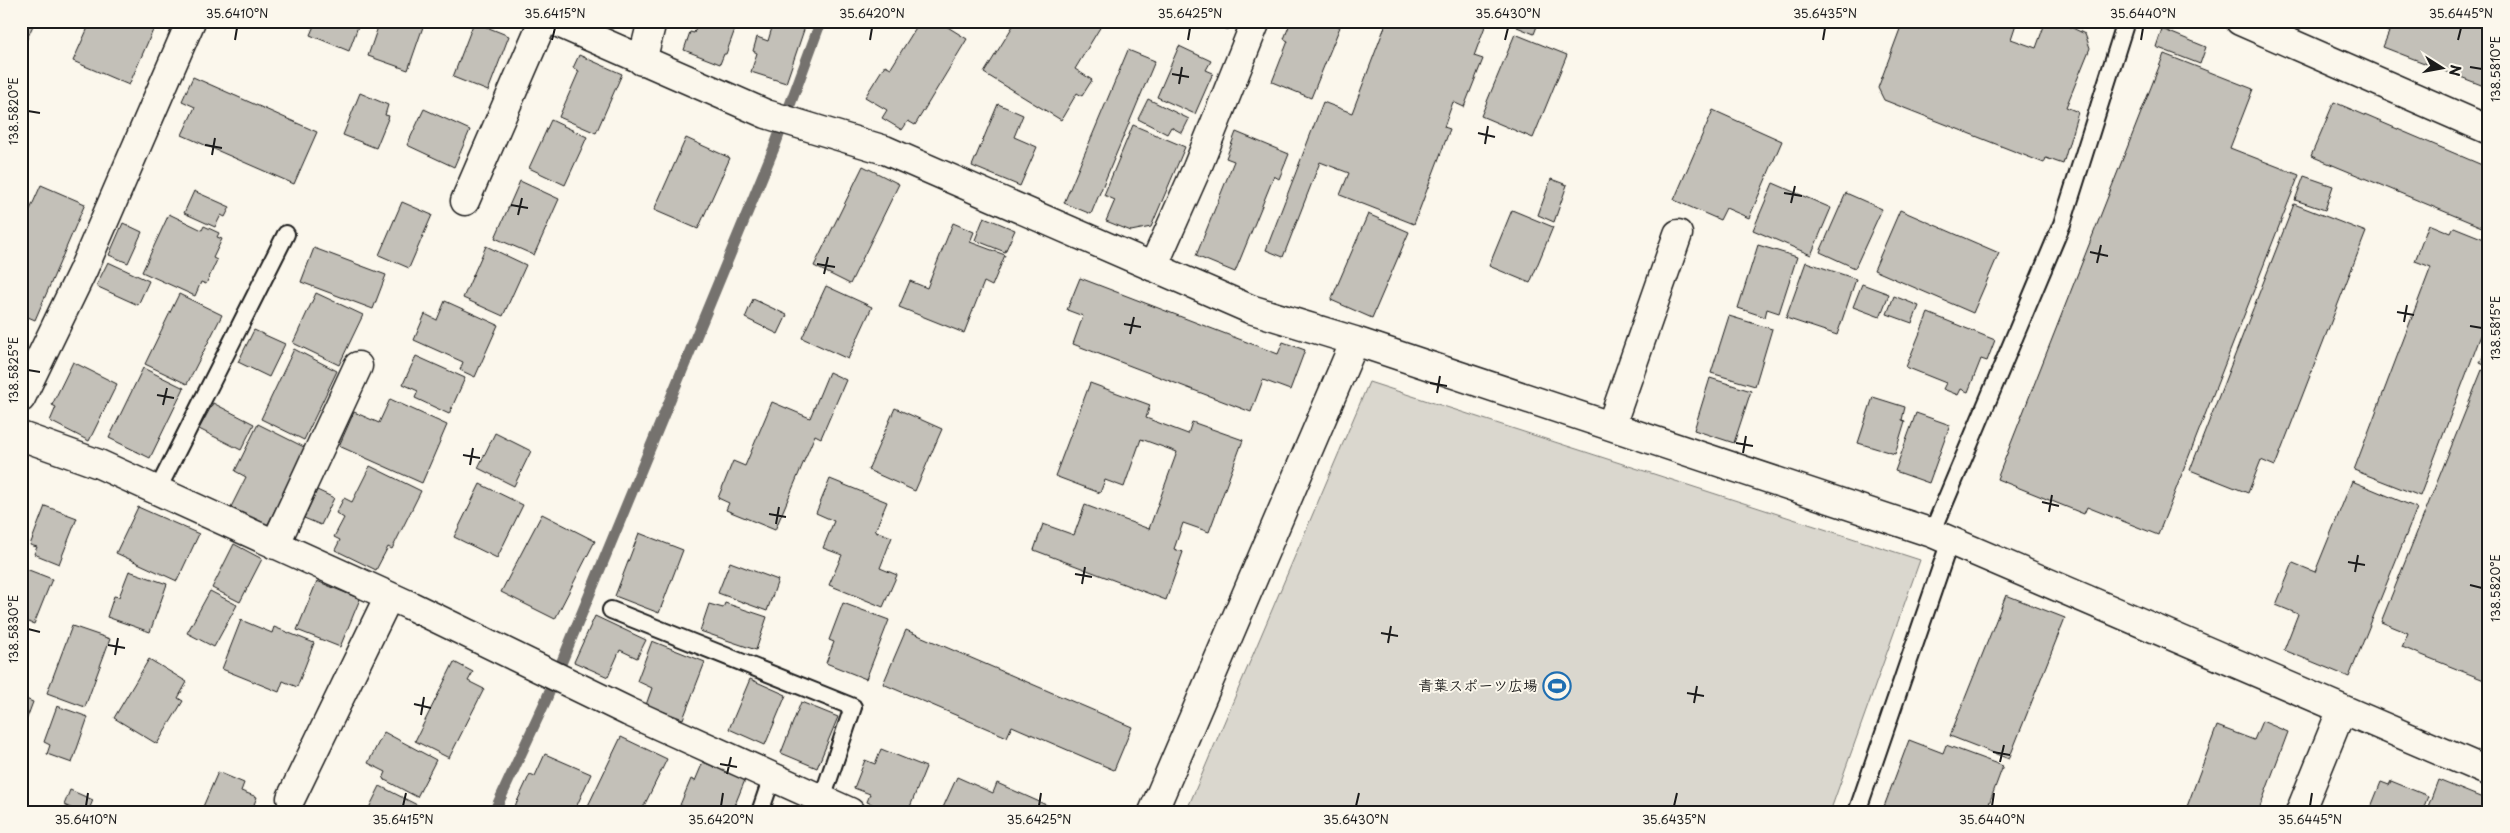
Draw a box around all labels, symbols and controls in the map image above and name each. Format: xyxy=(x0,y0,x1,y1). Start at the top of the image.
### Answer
text: 35.6410°N xyxy=(205,4,269,22)
text: 35.6415°N xyxy=(524,4,586,22)
text: 35.6420°N xyxy=(839,4,905,22)
text: 35.6425°N xyxy=(1158,4,1222,22)
text: 35.6430°N xyxy=(1475,4,1541,22)
text: 35.6435°N xyxy=(1793,4,1857,22)
text: 35.6440°N xyxy=(2110,4,2176,22)
text: 35.6445°N xyxy=(2429,4,2493,22)
text: 138.5810°E xyxy=(2486,36,2504,102)
north arrow xyxy=(2418,42,2468,92)
text: N xyxy=(2444,63,2467,78)
text: 138.5820°E xyxy=(4,77,22,145)
text: 138.5815°E xyxy=(2486,296,2504,360)
text: 138.5825°E xyxy=(4,337,22,403)
text: 138.5820°E xyxy=(2486,554,2504,622)
text: 138.5830°E xyxy=(4,595,22,663)
sports icon: 青葉スポーツ広場 xyxy=(1542,671,1572,701)
place label: 青葉スポーツ広場 xyxy=(1418,673,1538,696)
text: 35.6410°N xyxy=(54,810,118,828)
text: 35.6415°N xyxy=(372,810,434,828)
text: 35.6420°N xyxy=(688,810,754,828)
text: 35.6425°N xyxy=(1007,810,1071,828)
text: 35.6430°N xyxy=(1323,810,1389,828)
text: 35.6435°N xyxy=(1642,810,1706,828)
text: 35.6440°N xyxy=(1959,810,2025,828)
text: 35.6445°N xyxy=(2278,810,2342,828)

